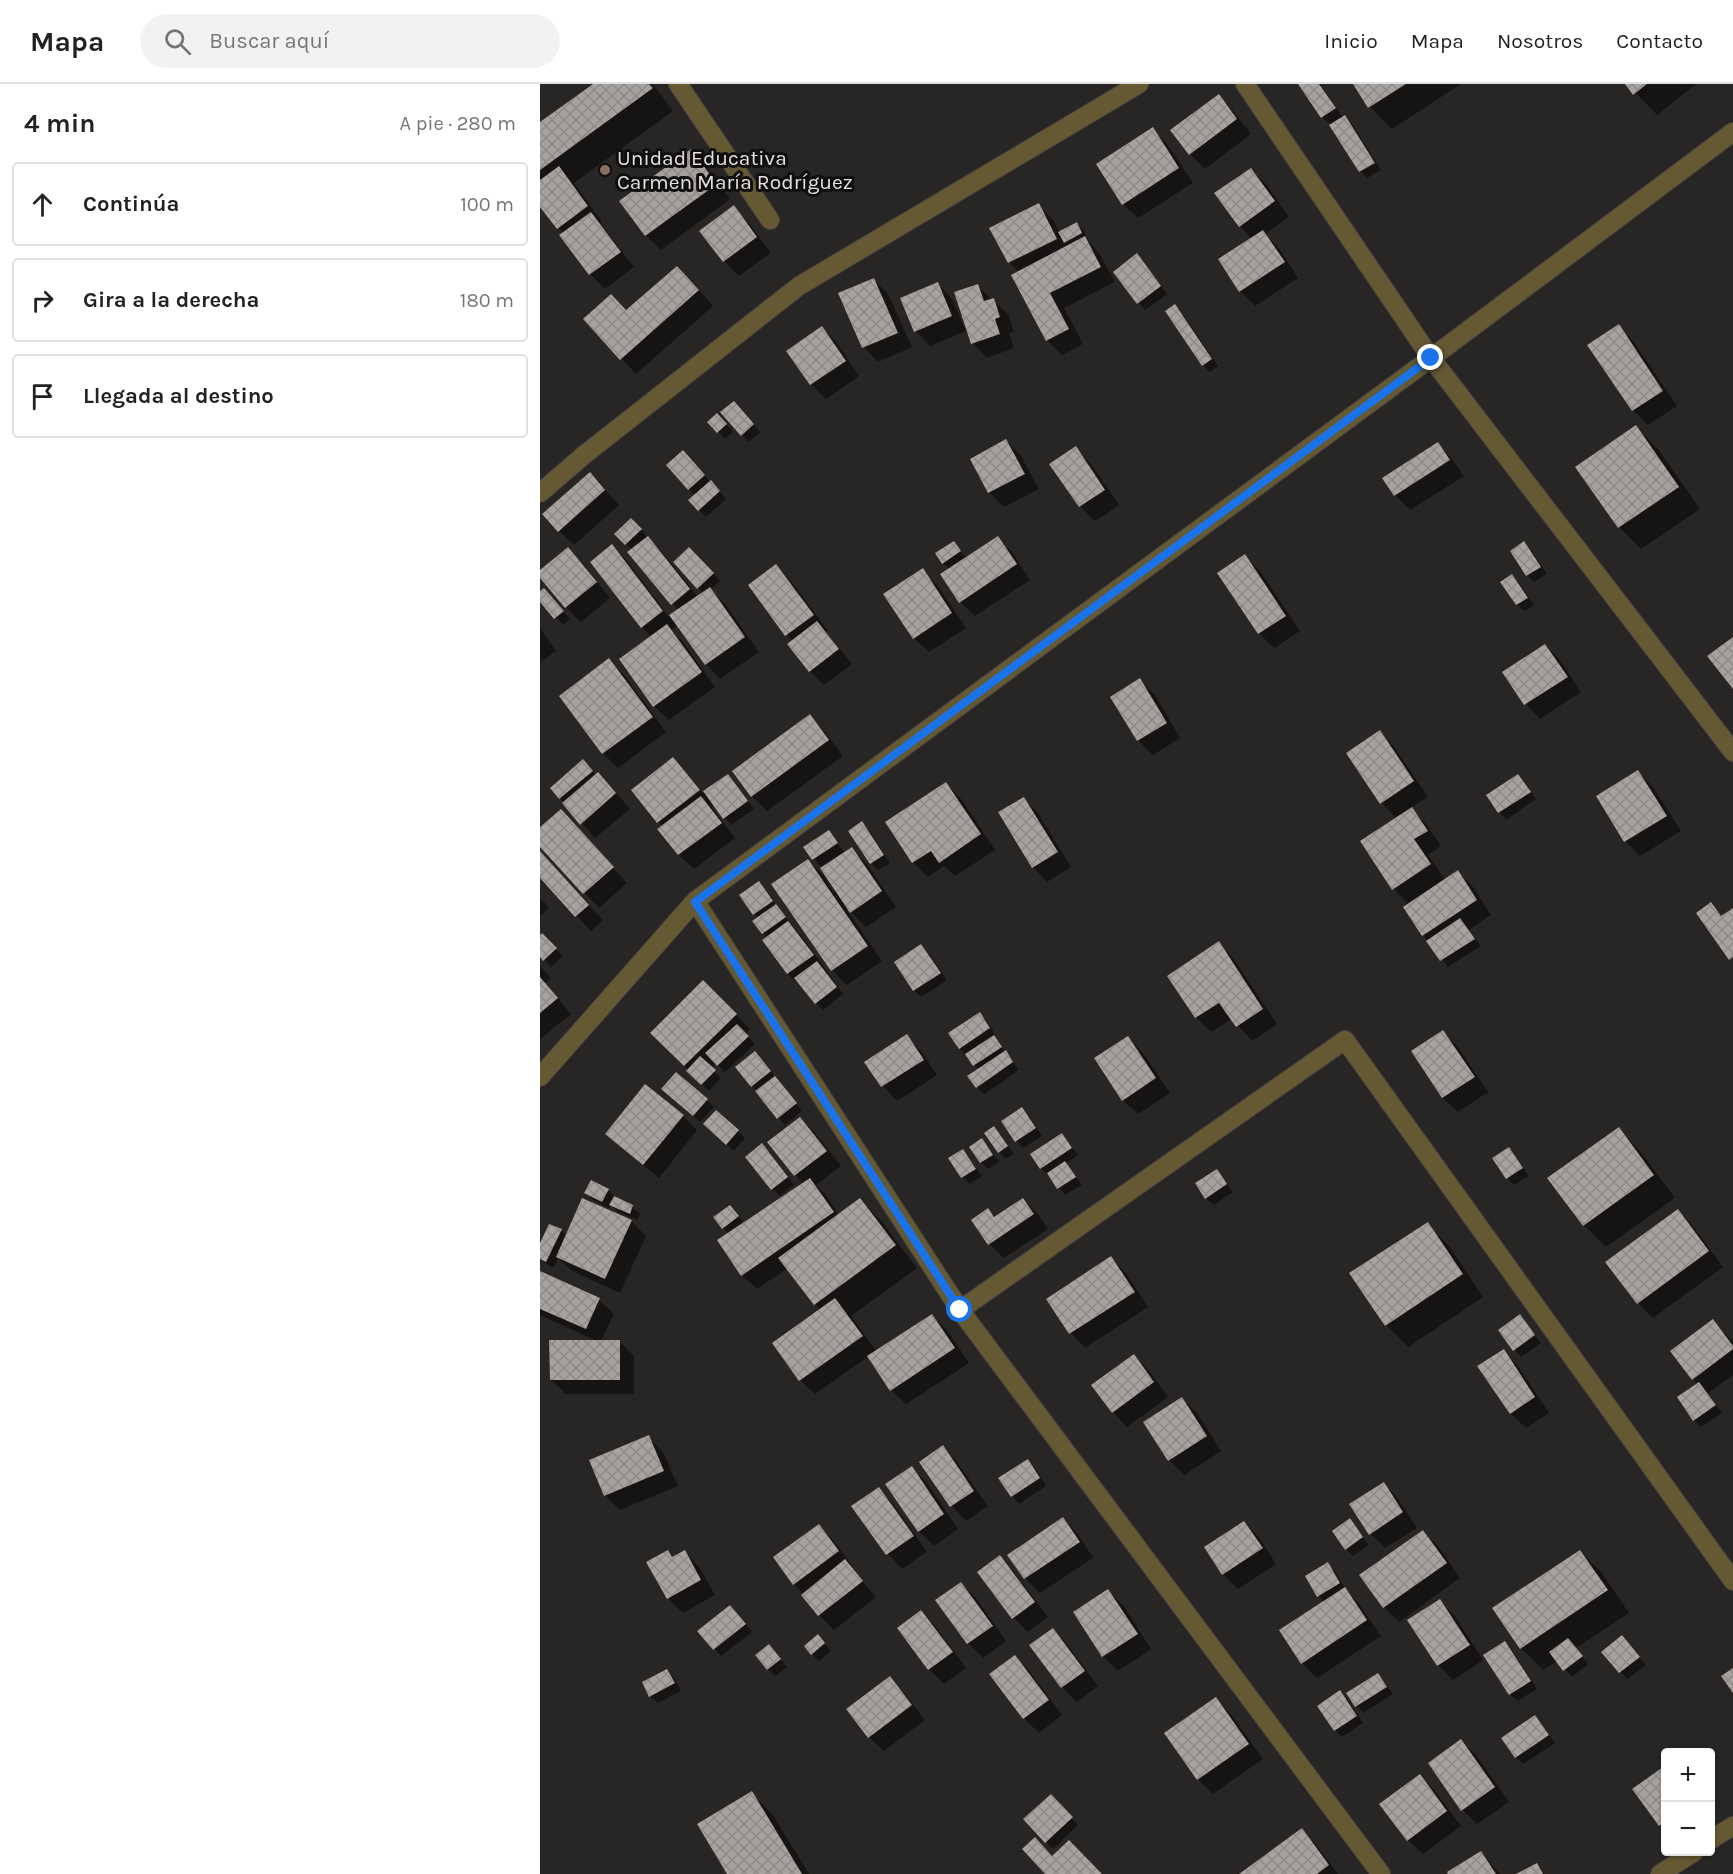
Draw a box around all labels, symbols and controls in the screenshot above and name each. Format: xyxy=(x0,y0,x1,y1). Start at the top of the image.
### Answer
search box xyxy=(140,14,560,68)
text: Mapa xyxy=(30,25,104,58)
icon: search xyxy=(161,25,194,58)
text: Buscar aquí xyxy=(209,28,329,54)
text: Inicio xyxy=(1324,29,1378,53)
text: Mapa xyxy=(1411,29,1464,53)
text: Nosotros xyxy=(1497,29,1583,53)
text: Contacto xyxy=(1616,29,1703,53)
text: 4 min xyxy=(24,108,95,139)
text: A pie · 280 m xyxy=(400,112,516,135)
place label: Unidad Educativa Carmen María Rodríguez xyxy=(617,146,853,194)
marker: Unidad Educativa Carmen María Rodríguez xyxy=(598,163,612,177)
icon: ahead xyxy=(26,188,59,221)
text: Continúa xyxy=(83,191,179,217)
text: 100 m xyxy=(460,193,514,216)
icon: right xyxy=(26,284,59,317)
text: Gira a la derecha xyxy=(83,287,259,313)
text: 180 m xyxy=(460,289,514,312)
route end xyxy=(1417,344,1443,370)
icon: arrive xyxy=(26,380,59,413)
text: Llegada al destino xyxy=(83,383,274,409)
route start xyxy=(946,1296,972,1322)
map controls xyxy=(1661,1748,1715,1856)
button: + xyxy=(1661,1748,1715,1802)
button: − xyxy=(1661,1802,1715,1856)

